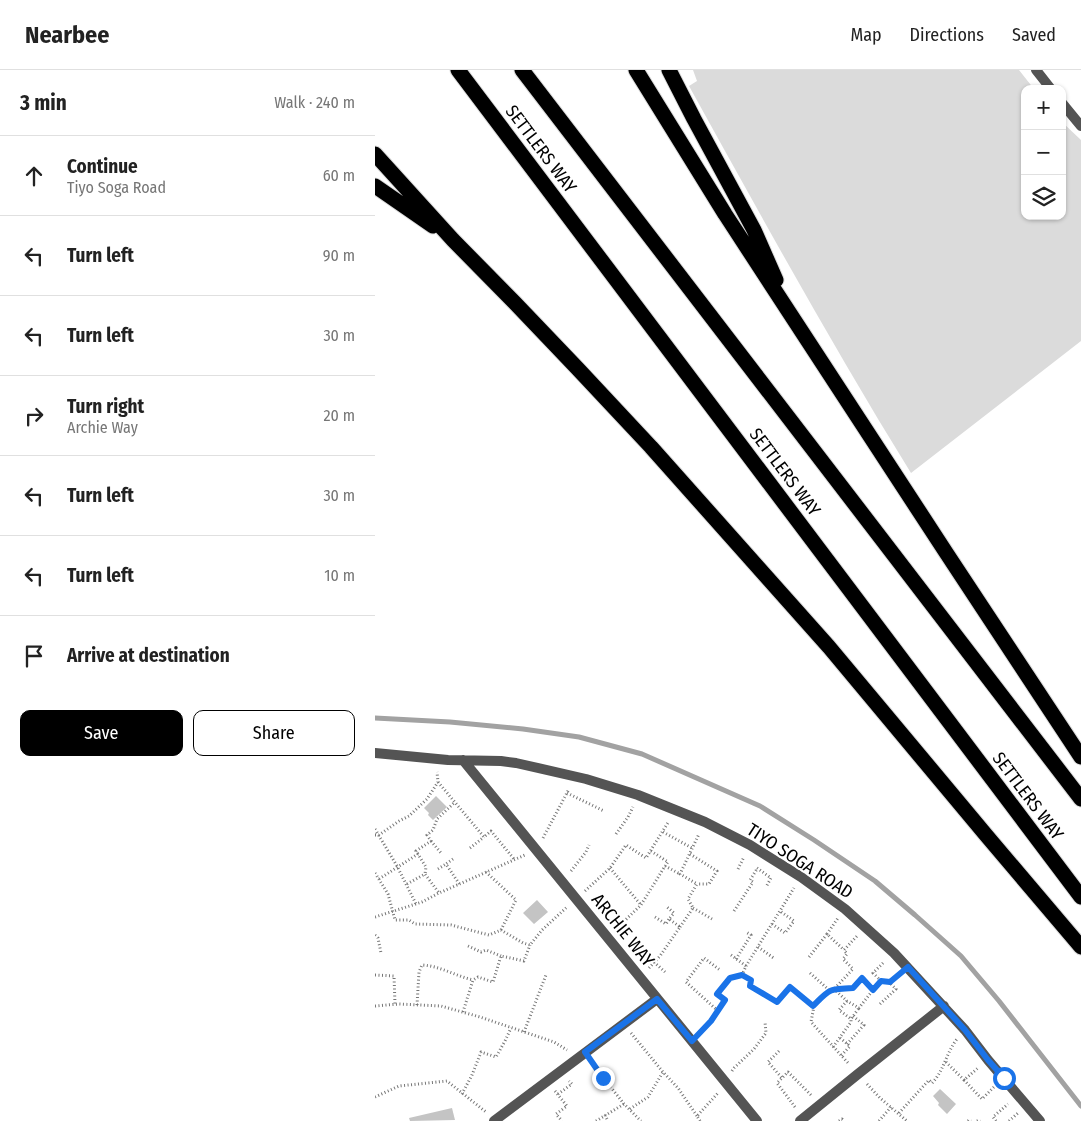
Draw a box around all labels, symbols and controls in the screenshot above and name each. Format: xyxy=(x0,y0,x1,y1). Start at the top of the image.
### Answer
text: Nearbee xyxy=(25,21,109,49)
text: Map xyxy=(850,24,882,46)
text: Directions xyxy=(910,24,984,46)
text: Saved xyxy=(1012,24,1056,46)
map controls xyxy=(1021,85,1066,220)
button: + xyxy=(1021,85,1066,130)
text: 3 min xyxy=(20,90,67,116)
text: Walk · 240 m xyxy=(274,93,355,112)
street label: SETTLERS WAY xyxy=(501,101,581,197)
button: − xyxy=(1021,130,1066,175)
text: Continue xyxy=(67,155,138,178)
icon: ahead xyxy=(20,162,48,190)
text: 60 m xyxy=(323,166,355,185)
button: layers xyxy=(1021,175,1066,220)
text: Tiyo Soga Road xyxy=(67,178,166,197)
icon: left xyxy=(20,242,48,270)
text: Turn left xyxy=(67,244,134,267)
text: 90 m xyxy=(323,246,355,265)
icon: left xyxy=(20,322,48,350)
text: Turn left xyxy=(67,324,134,347)
text: 30 m xyxy=(323,326,355,345)
text: Turn right xyxy=(67,395,144,418)
icon: right xyxy=(20,402,48,430)
text: 20 m xyxy=(324,406,355,425)
text: Archie Way xyxy=(67,418,138,437)
street label: SETTLERS WAY xyxy=(745,424,825,520)
icon: left xyxy=(20,482,48,510)
text: Turn left xyxy=(67,484,134,507)
text: 30 m xyxy=(323,486,355,505)
icon: left xyxy=(20,562,48,590)
text: Turn left xyxy=(67,564,134,587)
text: 10 m xyxy=(324,566,355,585)
icon: arrive xyxy=(20,642,48,670)
text: Arrive at destination xyxy=(67,644,230,667)
button: Save xyxy=(20,710,183,756)
button: Share xyxy=(193,710,355,756)
street label: SETTLERS WAY xyxy=(988,748,1068,844)
street label: TIYO SOGA ROAD xyxy=(743,819,857,903)
street label: ARCHIE WAY xyxy=(587,889,659,971)
route end xyxy=(592,1067,615,1090)
route start xyxy=(993,1067,1016,1090)

